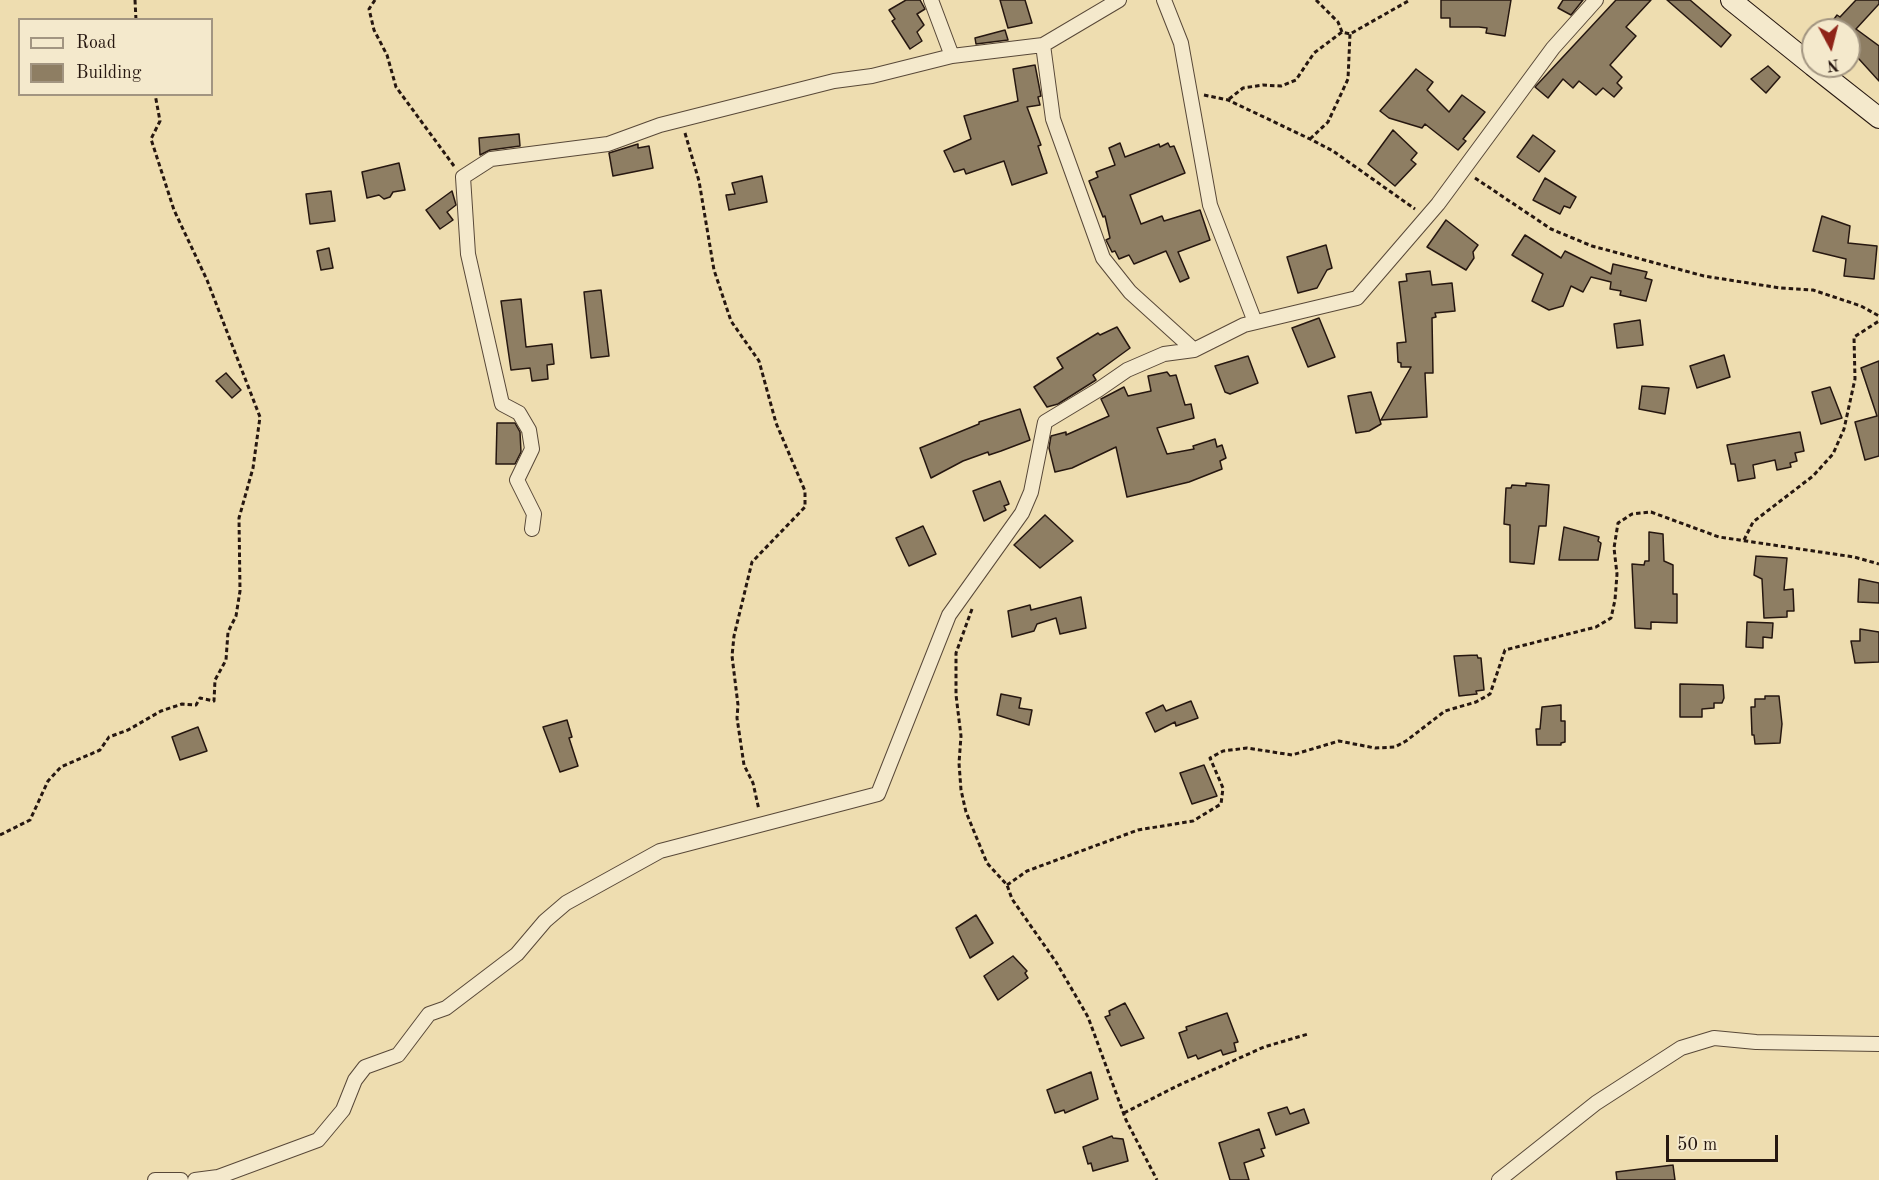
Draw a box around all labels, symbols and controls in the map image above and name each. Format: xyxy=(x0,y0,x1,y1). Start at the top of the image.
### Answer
legend xyxy=(18,18,213,96)
north arrow xyxy=(1801,18,1861,78)
text: Road xyxy=(76,34,116,52)
text: N xyxy=(1826,55,1840,73)
text: Building xyxy=(76,64,141,82)
scale bar xyxy=(1669,1123,1782,1161)
text: 50 m xyxy=(1677,1136,1717,1154)

